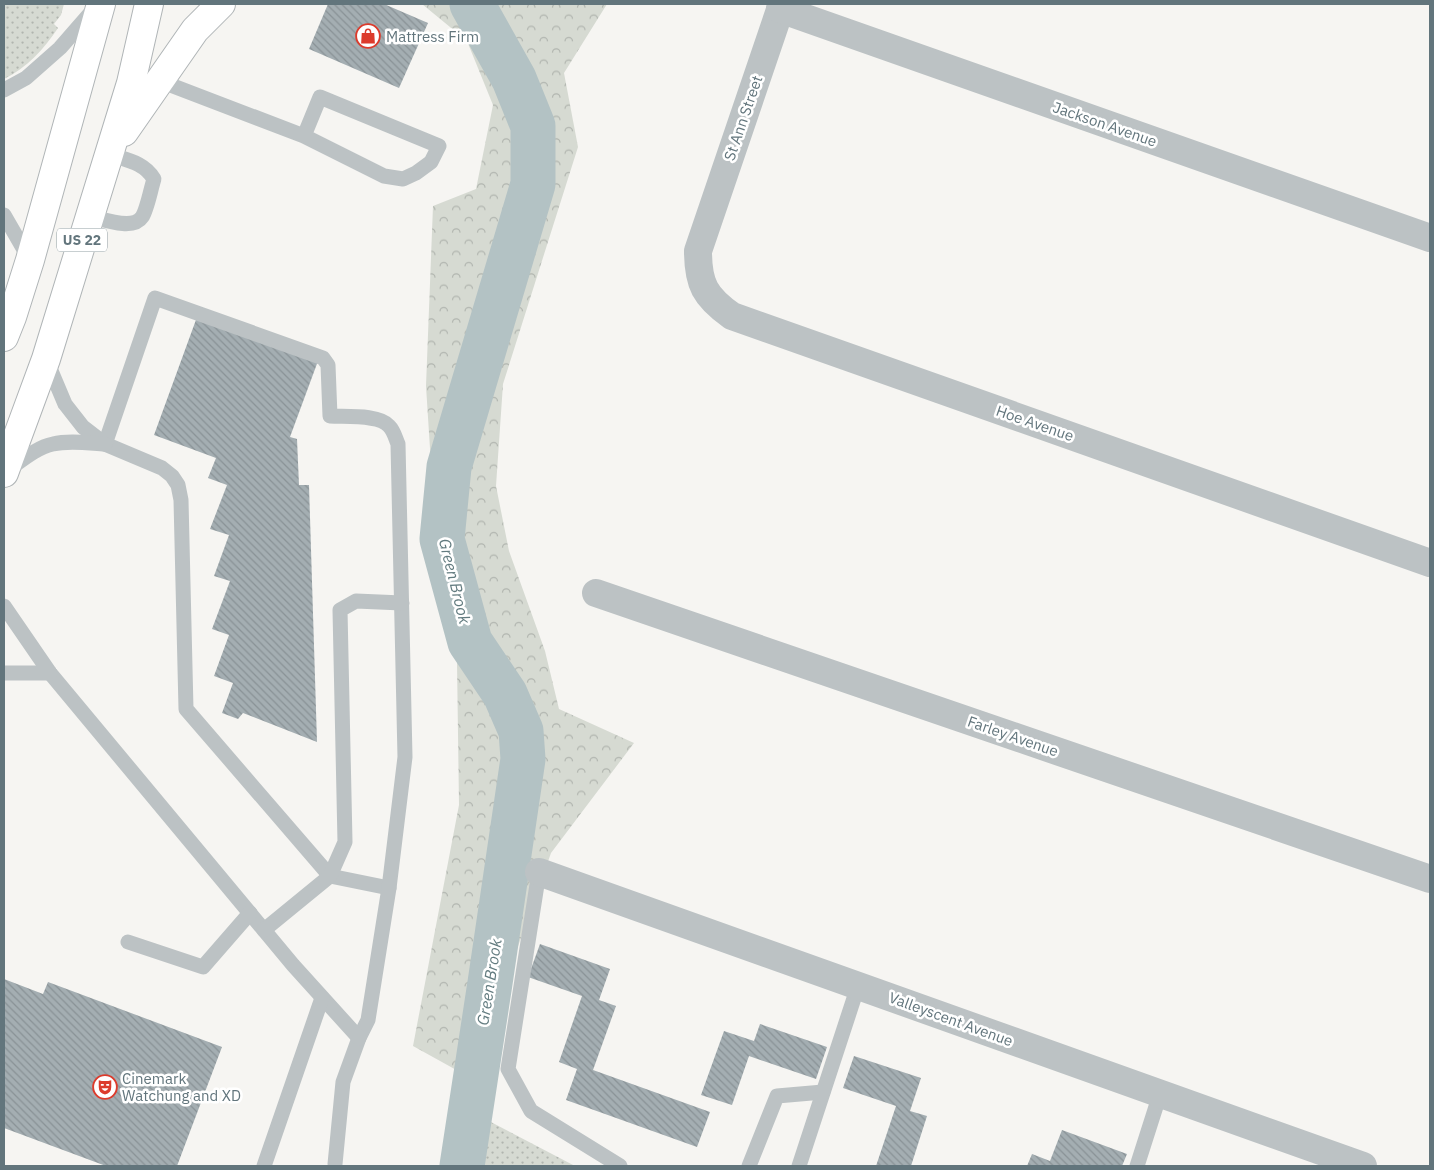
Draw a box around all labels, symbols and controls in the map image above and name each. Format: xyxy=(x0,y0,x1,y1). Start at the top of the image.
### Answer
shop icon: Mattress Firm xyxy=(355,23,381,49)
place label: Mattress Firm xyxy=(386,27,479,46)
street label: St Ann Street xyxy=(720,73,766,163)
street label: Jackson Avenue xyxy=(1050,97,1160,151)
road number: US 22 xyxy=(57,228,107,252)
street label: Hoe Avenue xyxy=(994,401,1076,445)
water label: Green Brook xyxy=(435,536,475,626)
street label: Farley Avenue xyxy=(965,712,1061,760)
water label: Green Brook xyxy=(472,937,506,1027)
street label: Valleyscent Avenue xyxy=(886,988,1016,1050)
place label: Cinemark Watchung and XD xyxy=(122,1069,241,1105)
theatre icon: Cinemark Watchung and XD xyxy=(92,1074,118,1100)

